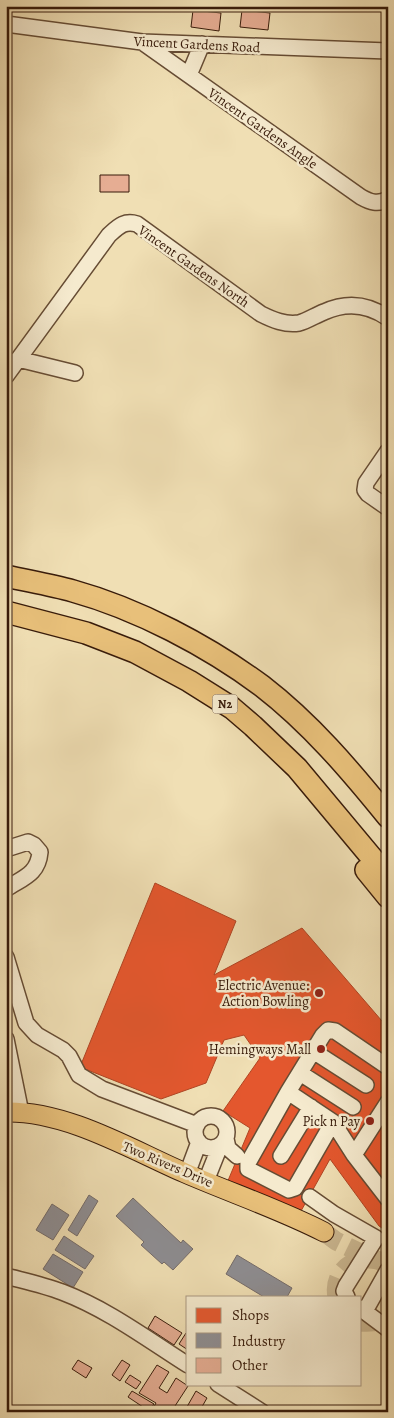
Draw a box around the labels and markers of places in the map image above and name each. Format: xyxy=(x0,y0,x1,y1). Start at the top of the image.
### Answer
place label: Electric Avenue: Action Bowling xyxy=(217,976,309,1011)
marker: Electric Avenue: Action Bowling xyxy=(313,987,325,999)
place label: Hemingways Mall xyxy=(209,1040,312,1059)
marker: Hemingways Mall xyxy=(315,1043,327,1055)
place label: Pick n Pay xyxy=(302,1112,361,1131)
marker: Pick n Pay xyxy=(364,1115,376,1127)

